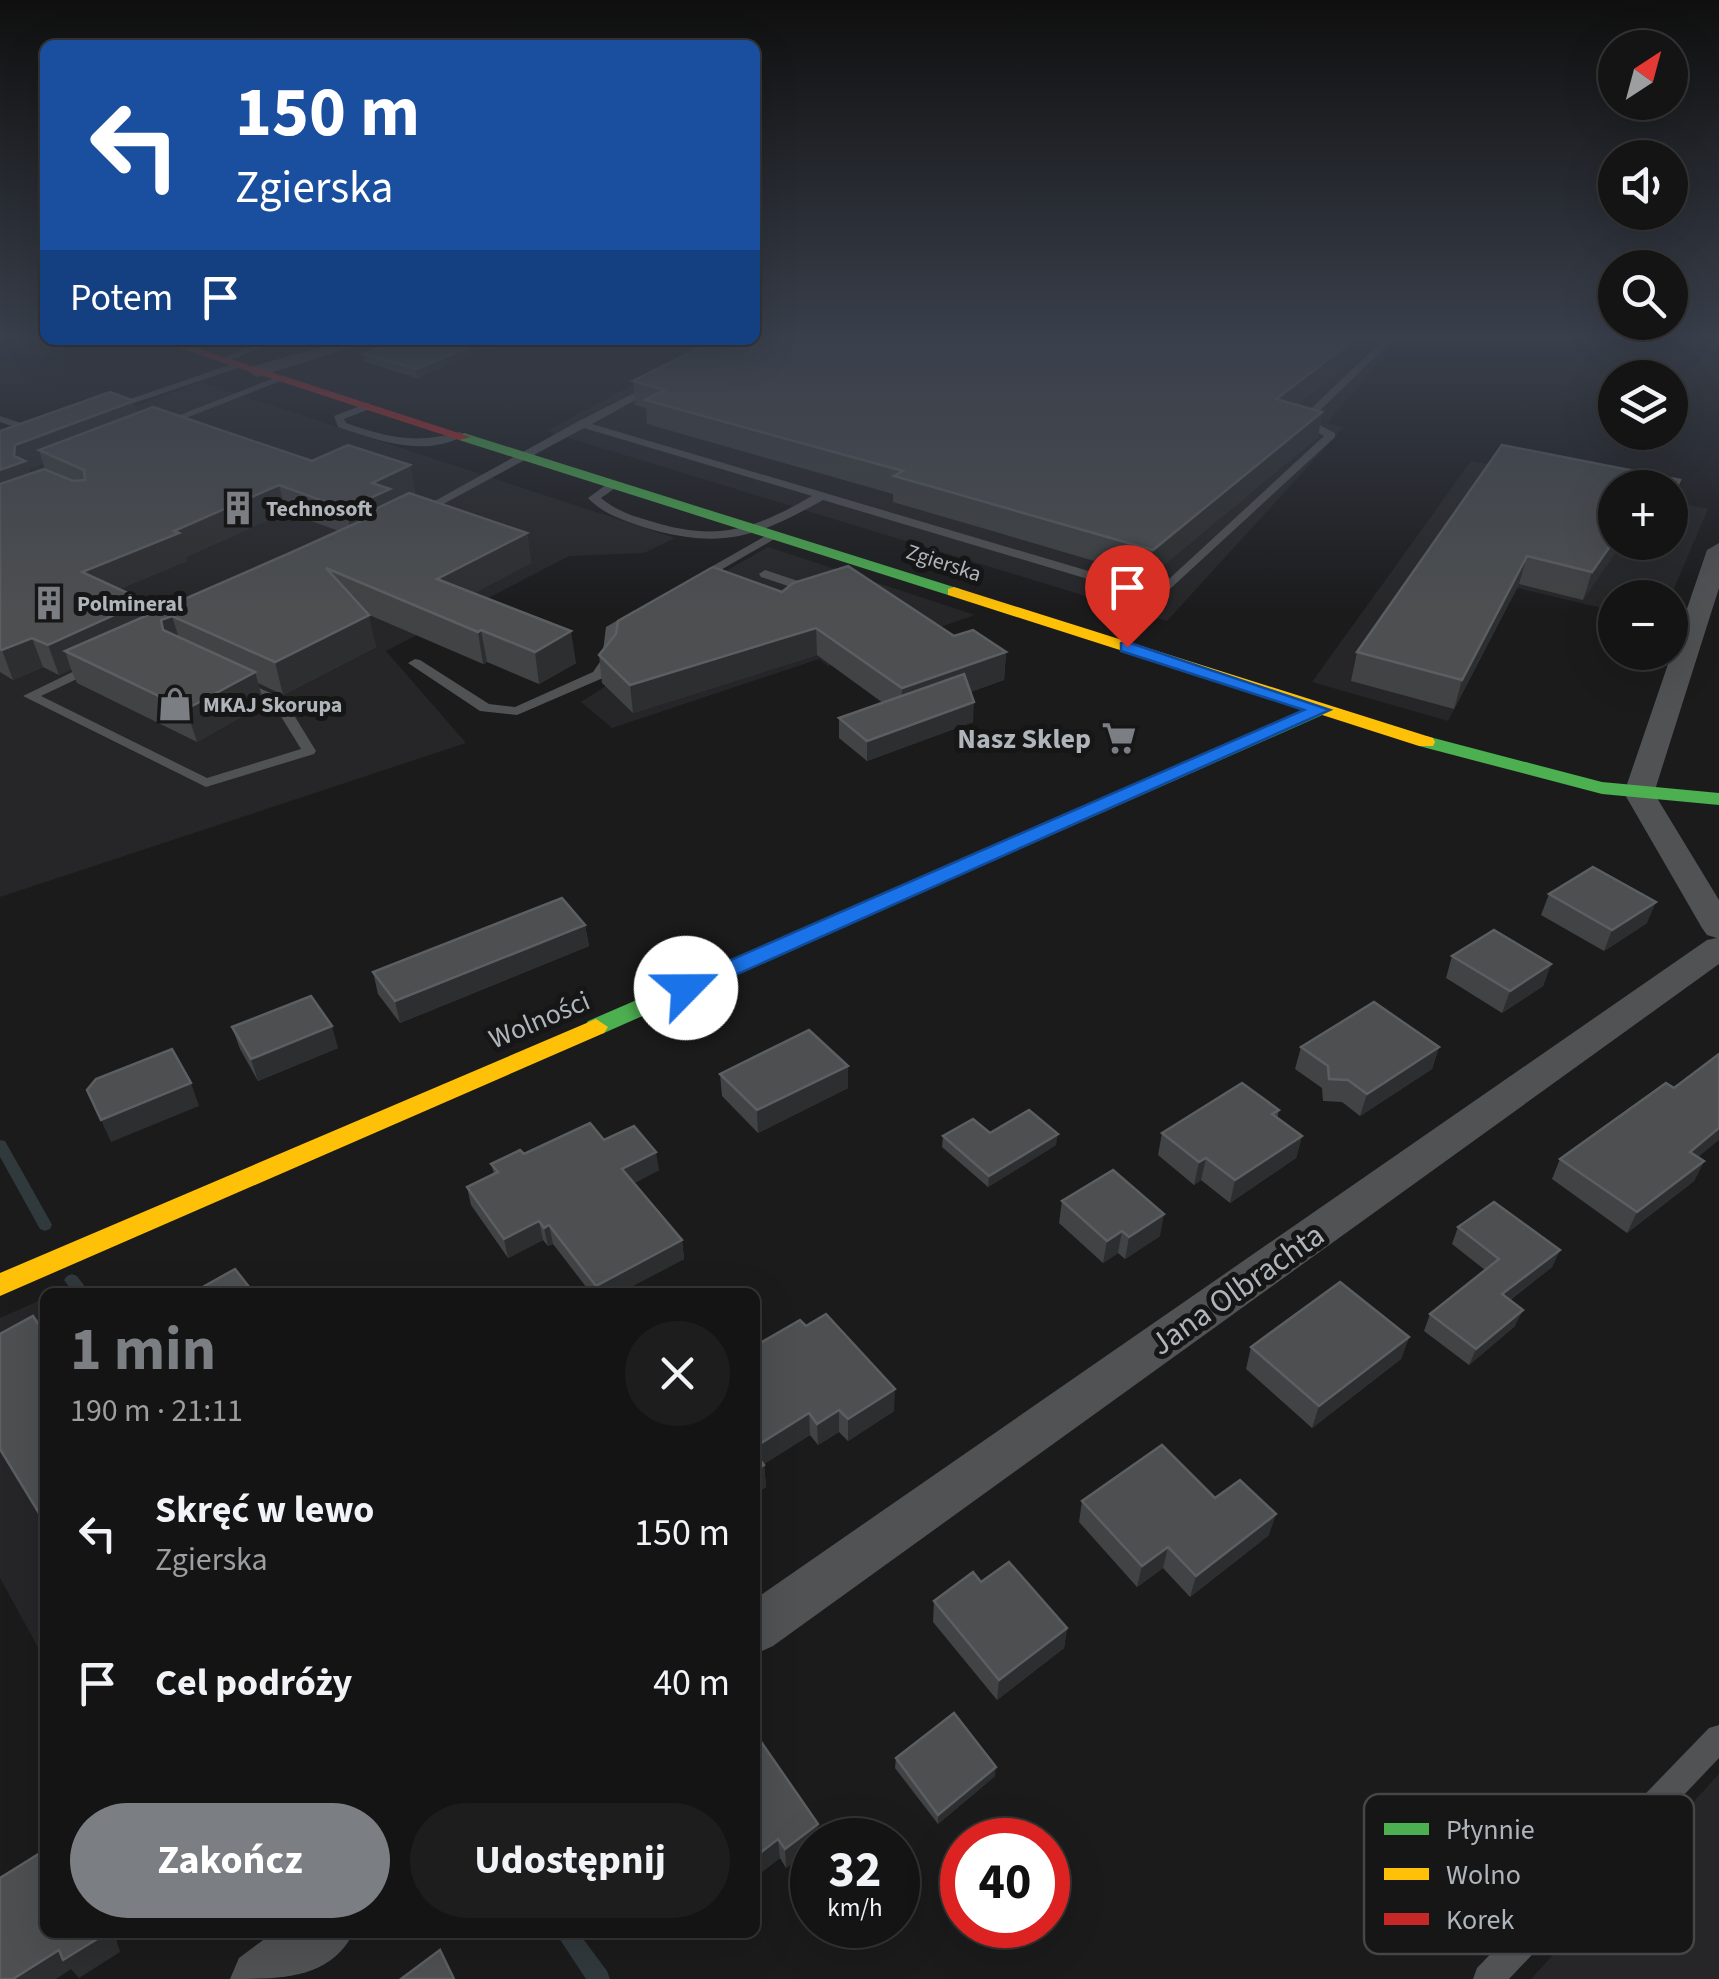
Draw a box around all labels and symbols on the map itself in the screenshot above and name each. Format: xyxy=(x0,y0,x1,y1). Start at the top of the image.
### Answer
north arrow xyxy=(1598,30,1688,120)
building icon: Technosoft xyxy=(219,489,257,527)
place label: Technosoft xyxy=(266,493,372,525)
street label: Zgierska xyxy=(902,536,985,590)
pin xyxy=(1085,545,1170,648)
building icon: Polmineral xyxy=(30,584,68,622)
place label: Polmineral xyxy=(77,588,184,620)
shop icon: MKAJ Skorupa xyxy=(156,685,194,723)
place label: MKAJ Skorupa xyxy=(203,689,342,721)
place label: Nasz Sklep xyxy=(957,719,1091,759)
supermarket icon: Nasz Sklep xyxy=(1100,719,1138,757)
position arrow xyxy=(634,936,738,1040)
street label: Wolności xyxy=(483,981,596,1059)
street label: Jana Olbrachta xyxy=(1141,1213,1334,1367)
legend xyxy=(1364,1794,1694,1954)
text: Płynnie xyxy=(1446,1810,1535,1850)
speed limit sign: 40 xyxy=(940,1818,1070,1948)
text: Wolno xyxy=(1446,1855,1521,1895)
text: Korek xyxy=(1446,1900,1515,1940)

